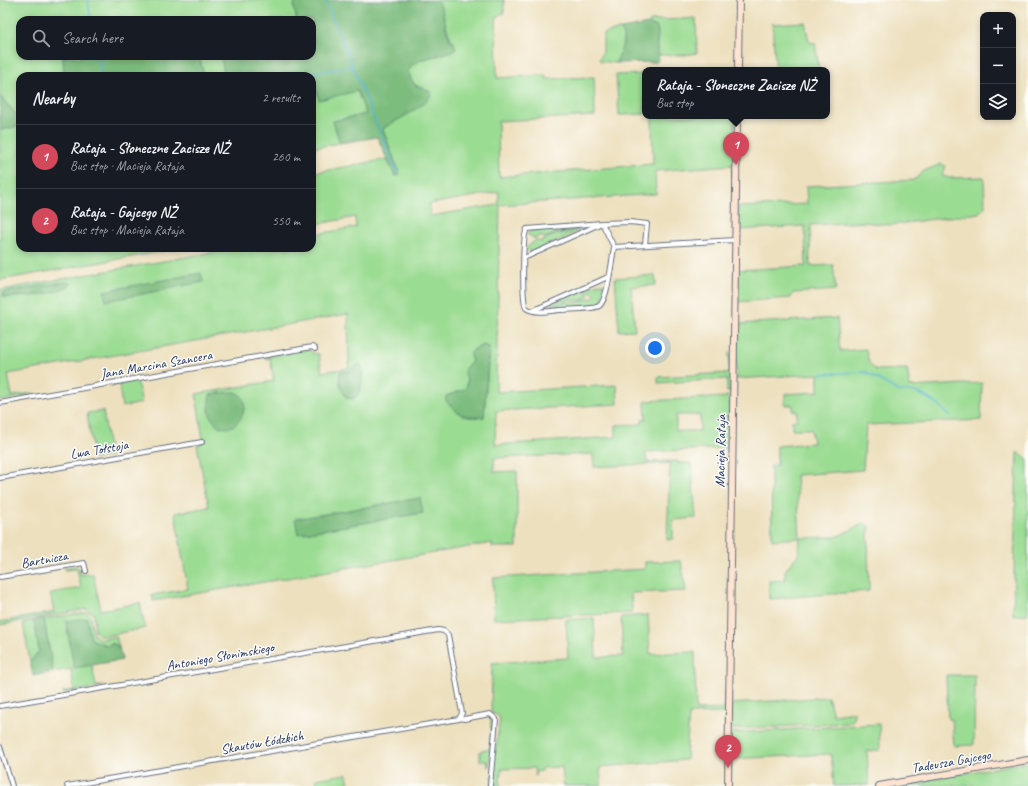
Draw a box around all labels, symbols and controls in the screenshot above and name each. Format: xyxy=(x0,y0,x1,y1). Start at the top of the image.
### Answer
map controls xyxy=(980,12,1016,120)
button: + xyxy=(980,12,1016,48)
search box xyxy=(16,16,316,60)
icon: search xyxy=(30,27,52,49)
text: Search here xyxy=(62,29,123,48)
button: − xyxy=(980,48,1016,84)
popup xyxy=(642,67,830,119)
text: Rataja - Słoneczne Zacisze NŻ xyxy=(656,76,816,95)
button: layers xyxy=(980,84,1016,120)
text: Nearby xyxy=(32,88,75,109)
text: 2 results xyxy=(262,90,300,106)
text: Bus stop xyxy=(656,95,694,111)
pin: 1 xyxy=(723,132,749,165)
text: Rataja - Słoneczne Zacisze NŻ xyxy=(70,139,230,158)
text: 1 xyxy=(42,149,48,165)
text: 260 m xyxy=(272,149,300,165)
text: Bus stop · Macieja Rataja xyxy=(70,158,184,174)
text: Rataja - Gajcego NŻ xyxy=(70,203,177,222)
text: 2 xyxy=(42,213,48,229)
text: 550 m xyxy=(272,213,300,229)
text: Bus stop · Macieja Rataja xyxy=(70,222,184,238)
your location xyxy=(645,338,665,358)
street label: Jana Marcina Szancera xyxy=(98,346,215,383)
street label: Macieja Rataja xyxy=(711,413,730,488)
street label: Lwa Tołstoja xyxy=(69,436,131,463)
street label: Bartnicza xyxy=(19,547,70,572)
street label: Antoniego Słonimskiego xyxy=(165,638,277,674)
street label: Skautów Łódzkich xyxy=(220,727,305,758)
pin: 2 xyxy=(715,735,741,768)
street label: Tadeusza Gajcego xyxy=(910,746,993,777)

